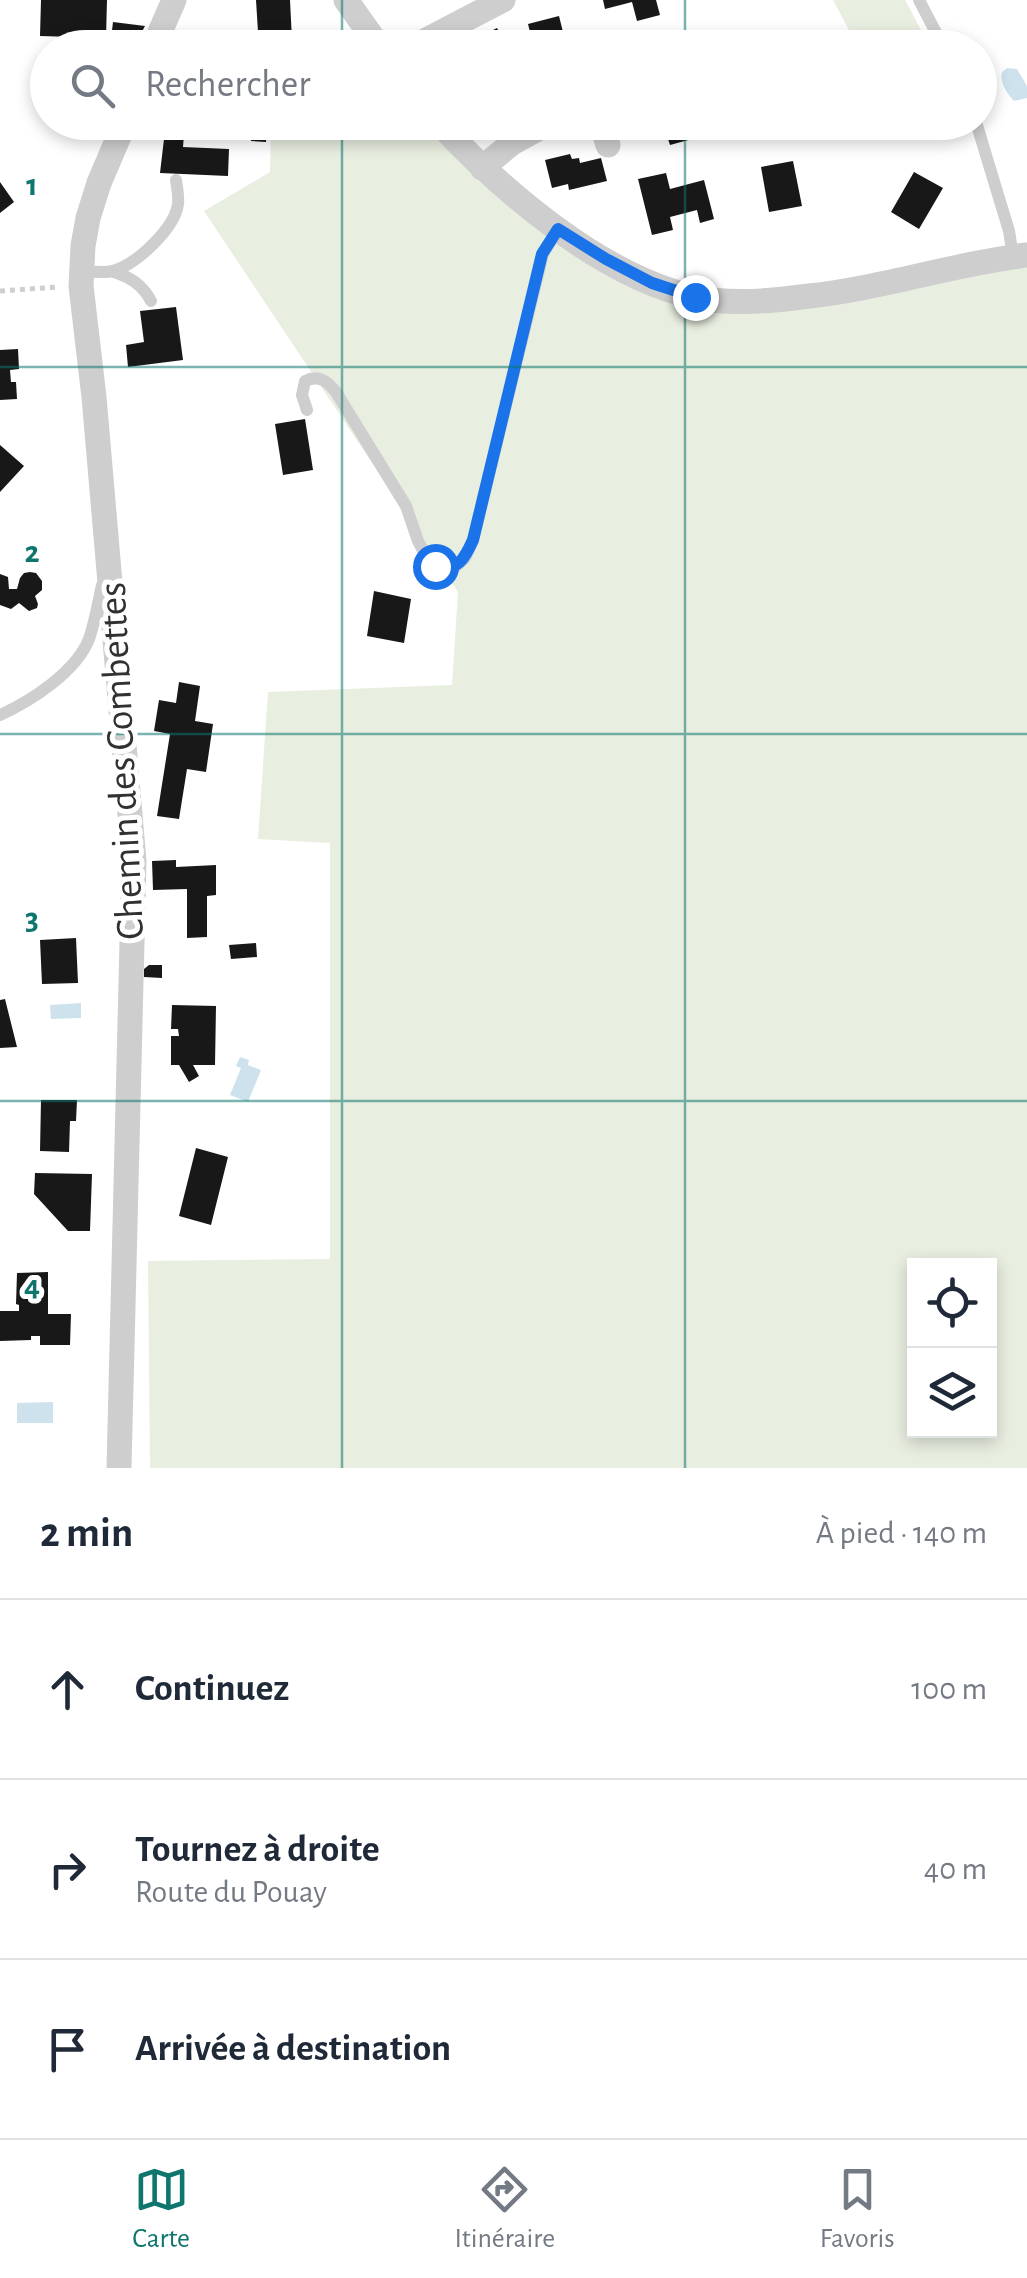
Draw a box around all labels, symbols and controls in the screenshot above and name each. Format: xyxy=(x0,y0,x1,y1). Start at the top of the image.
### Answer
search box xyxy=(30,30,997,140)
icon: search xyxy=(65,58,120,113)
text: Rechercher xyxy=(145,66,311,104)
text: 1 xyxy=(26,169,38,201)
route end xyxy=(673,275,719,321)
text: 2 xyxy=(24,536,40,568)
route start xyxy=(413,544,459,590)
street label: Chemin des Combettes xyxy=(93,581,151,941)
text: 3 xyxy=(25,903,39,935)
map controls xyxy=(907,1258,997,1438)
button: locate xyxy=(907,1258,997,1348)
text: 4 xyxy=(24,1270,40,1302)
button: layers xyxy=(907,1348,997,1438)
text: 2 min xyxy=(40,1512,133,1554)
text: À pied · 140 m xyxy=(816,1517,987,1549)
icon: ahead xyxy=(40,1662,95,1717)
text: Continuez xyxy=(135,1670,289,1708)
text: 100 m xyxy=(911,1673,987,1705)
text: Tournez à droite xyxy=(135,1831,380,1869)
icon: right xyxy=(40,1842,95,1897)
text: 40 m xyxy=(924,1853,987,1885)
text: Route du Pouay xyxy=(135,1876,327,1908)
icon: arrive xyxy=(40,2022,95,2077)
text: Arrivée à destination xyxy=(135,2030,451,2068)
tab: Carte xyxy=(132,2162,190,2256)
tab: Itinéraire xyxy=(454,2162,555,2256)
tab: Favoris xyxy=(820,2162,895,2256)

